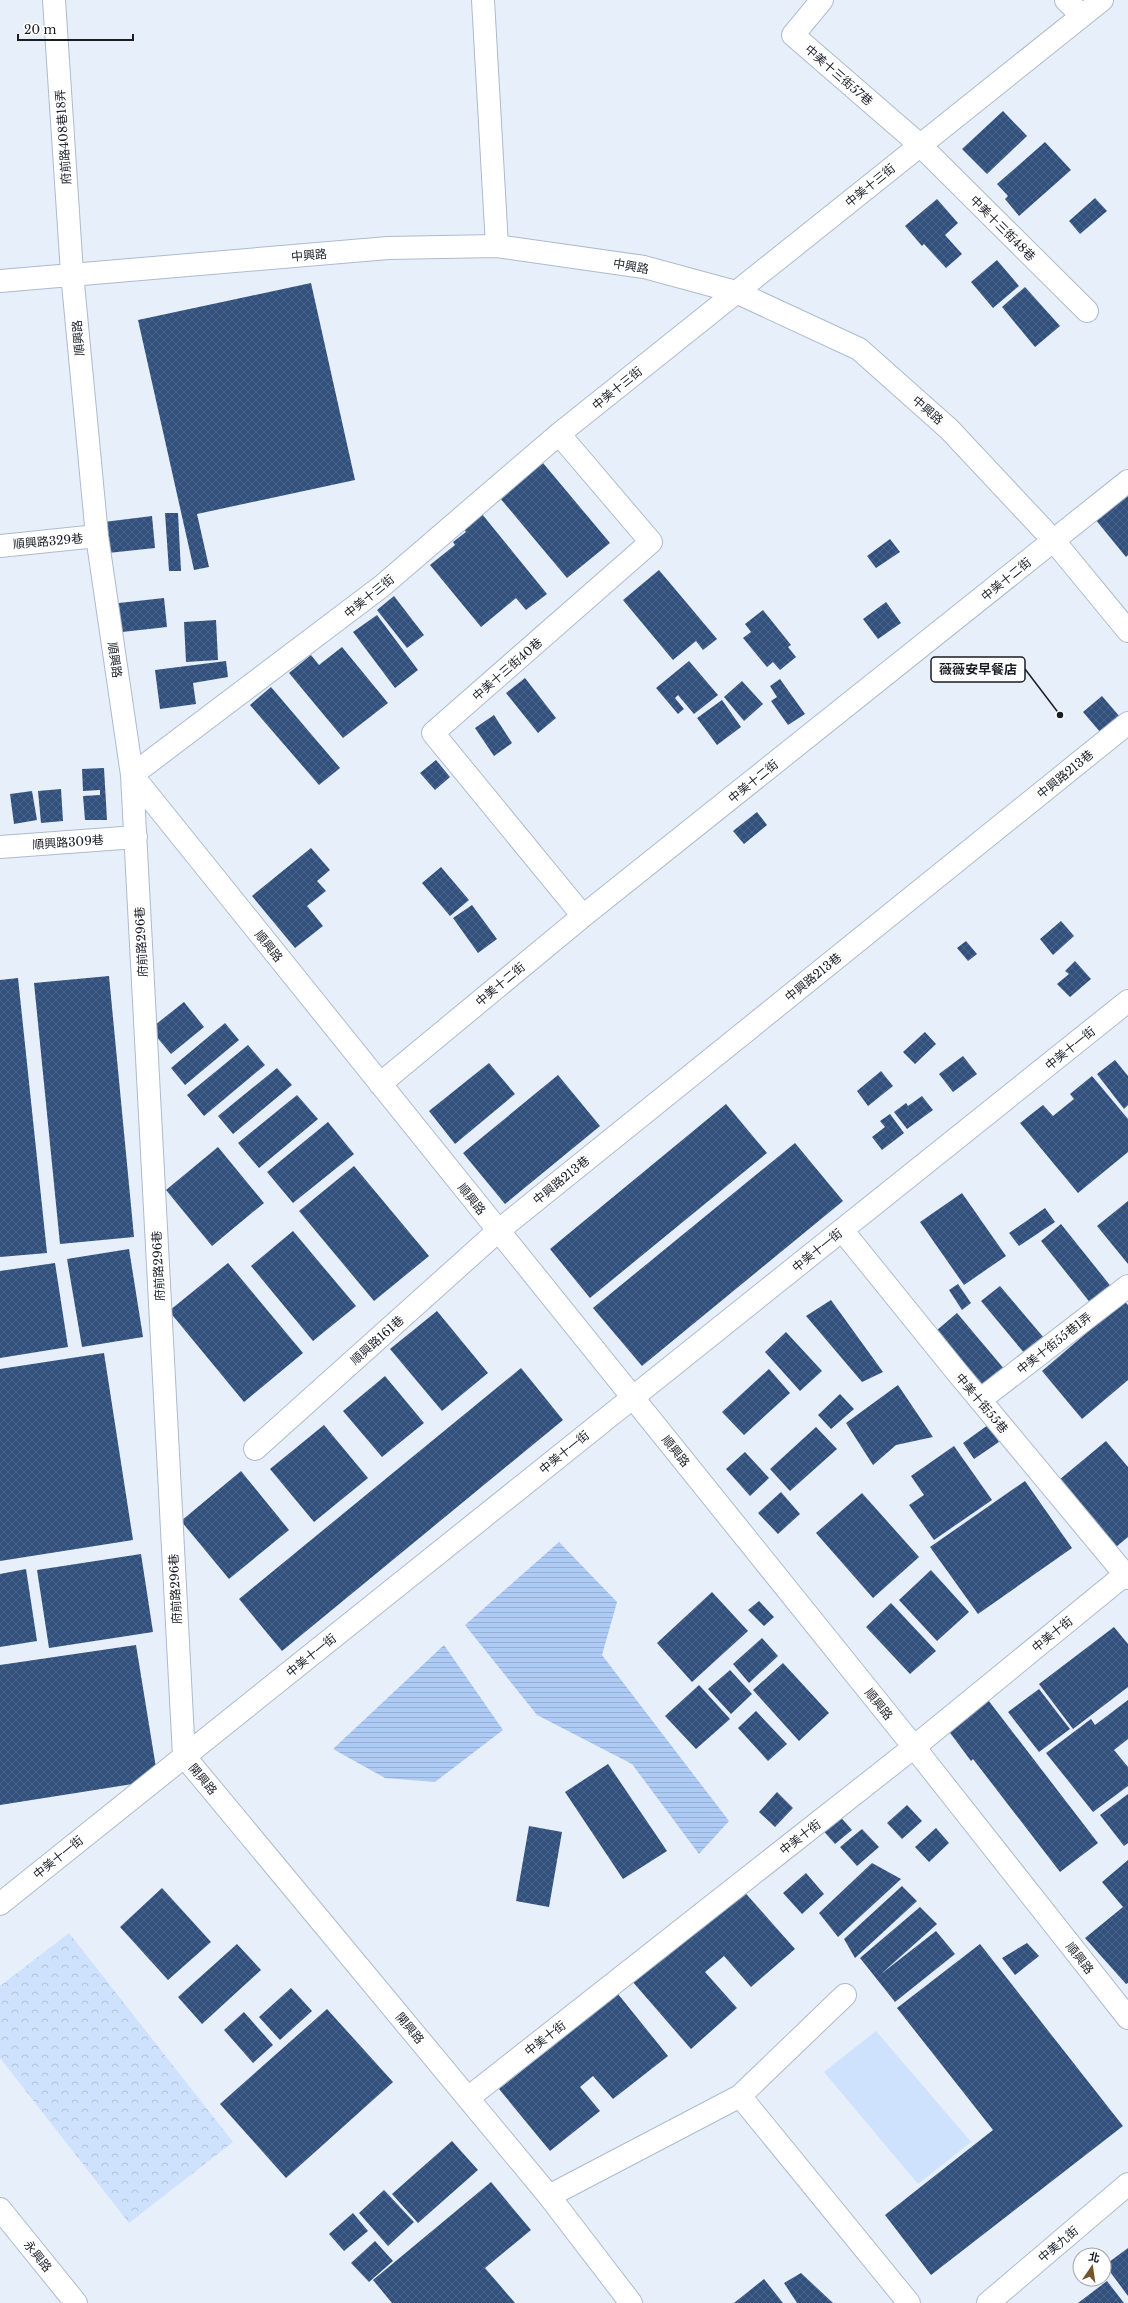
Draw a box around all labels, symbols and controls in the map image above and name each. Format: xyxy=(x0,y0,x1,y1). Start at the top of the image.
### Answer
scale bar xyxy=(18,16,133,42)
text: 20 m xyxy=(24,22,56,37)
street label: 中美十三街57巷 xyxy=(802,42,876,108)
street label: 府前路408巷18弄 xyxy=(52,89,74,185)
street label: 中美十三街 xyxy=(842,160,898,210)
street label: 中美十三街48巷 xyxy=(967,192,1039,264)
street label: 中興路 xyxy=(290,246,328,264)
street label: 中興路 xyxy=(612,255,650,277)
street label: 順興路 xyxy=(69,319,87,357)
street label: 中美十三街 xyxy=(589,363,645,413)
street label: 中興路 xyxy=(909,393,947,427)
street label: 順興路329巷 xyxy=(12,530,84,552)
street label: 中美十二街 xyxy=(978,554,1034,604)
street label: 中美十三街 xyxy=(341,571,397,621)
street label: 中美十三街40巷 xyxy=(469,635,545,703)
street label: 順興路 xyxy=(105,641,125,679)
callout: 薇薇安早餐店 xyxy=(931,657,1025,682)
text: 薇薇安早餐店 xyxy=(939,661,1017,678)
street label: 中興路213巷 xyxy=(1034,747,1096,801)
street label: 中美十二街 xyxy=(725,756,781,806)
street label: 順興路309巷 xyxy=(32,832,104,852)
street label: 府前路296巷 xyxy=(132,906,150,978)
street label: 順興路 xyxy=(252,927,286,965)
street label: 中興路213巷 xyxy=(782,950,844,1004)
street label: 中美十二街 xyxy=(472,959,528,1009)
street label: 中美十一街 xyxy=(1042,1023,1098,1073)
street label: 中興路213巷 xyxy=(530,1153,592,1207)
street label: 順興路 xyxy=(455,1180,489,1218)
street label: 中美十一街 xyxy=(789,1225,845,1275)
street label: 府前路296巷 xyxy=(149,1230,167,1302)
street label: 中美十街55巷1弄 xyxy=(1014,1309,1094,1377)
street label: 順興路161巷 xyxy=(347,1312,407,1368)
street label: 中美十街55巷 xyxy=(953,1370,1011,1436)
street label: 中美十一街 xyxy=(536,1427,592,1477)
street label: 順興路 xyxy=(659,1432,693,1470)
street label: 府前路296巷 xyxy=(166,1553,184,1625)
street label: 中美十街 xyxy=(1029,1613,1075,1655)
street label: 中美十一街 xyxy=(283,1630,339,1680)
street label: 順興路 xyxy=(862,1685,896,1723)
street label: 開興路 xyxy=(186,1760,220,1798)
street label: 中美十街 xyxy=(776,1816,824,1858)
street label: 中美十一街 xyxy=(30,1832,86,1882)
street label: 順興路 xyxy=(1063,1939,1097,1977)
street label: 開興路 xyxy=(393,2009,427,2047)
street label: 中美十街 xyxy=(521,2017,569,2059)
street label: 中美九街 xyxy=(1035,2223,1081,2265)
street label: 永興路 xyxy=(21,2237,55,2275)
north arrow xyxy=(1072,2247,1112,2287)
text: 北 xyxy=(1087,2249,1101,2265)

